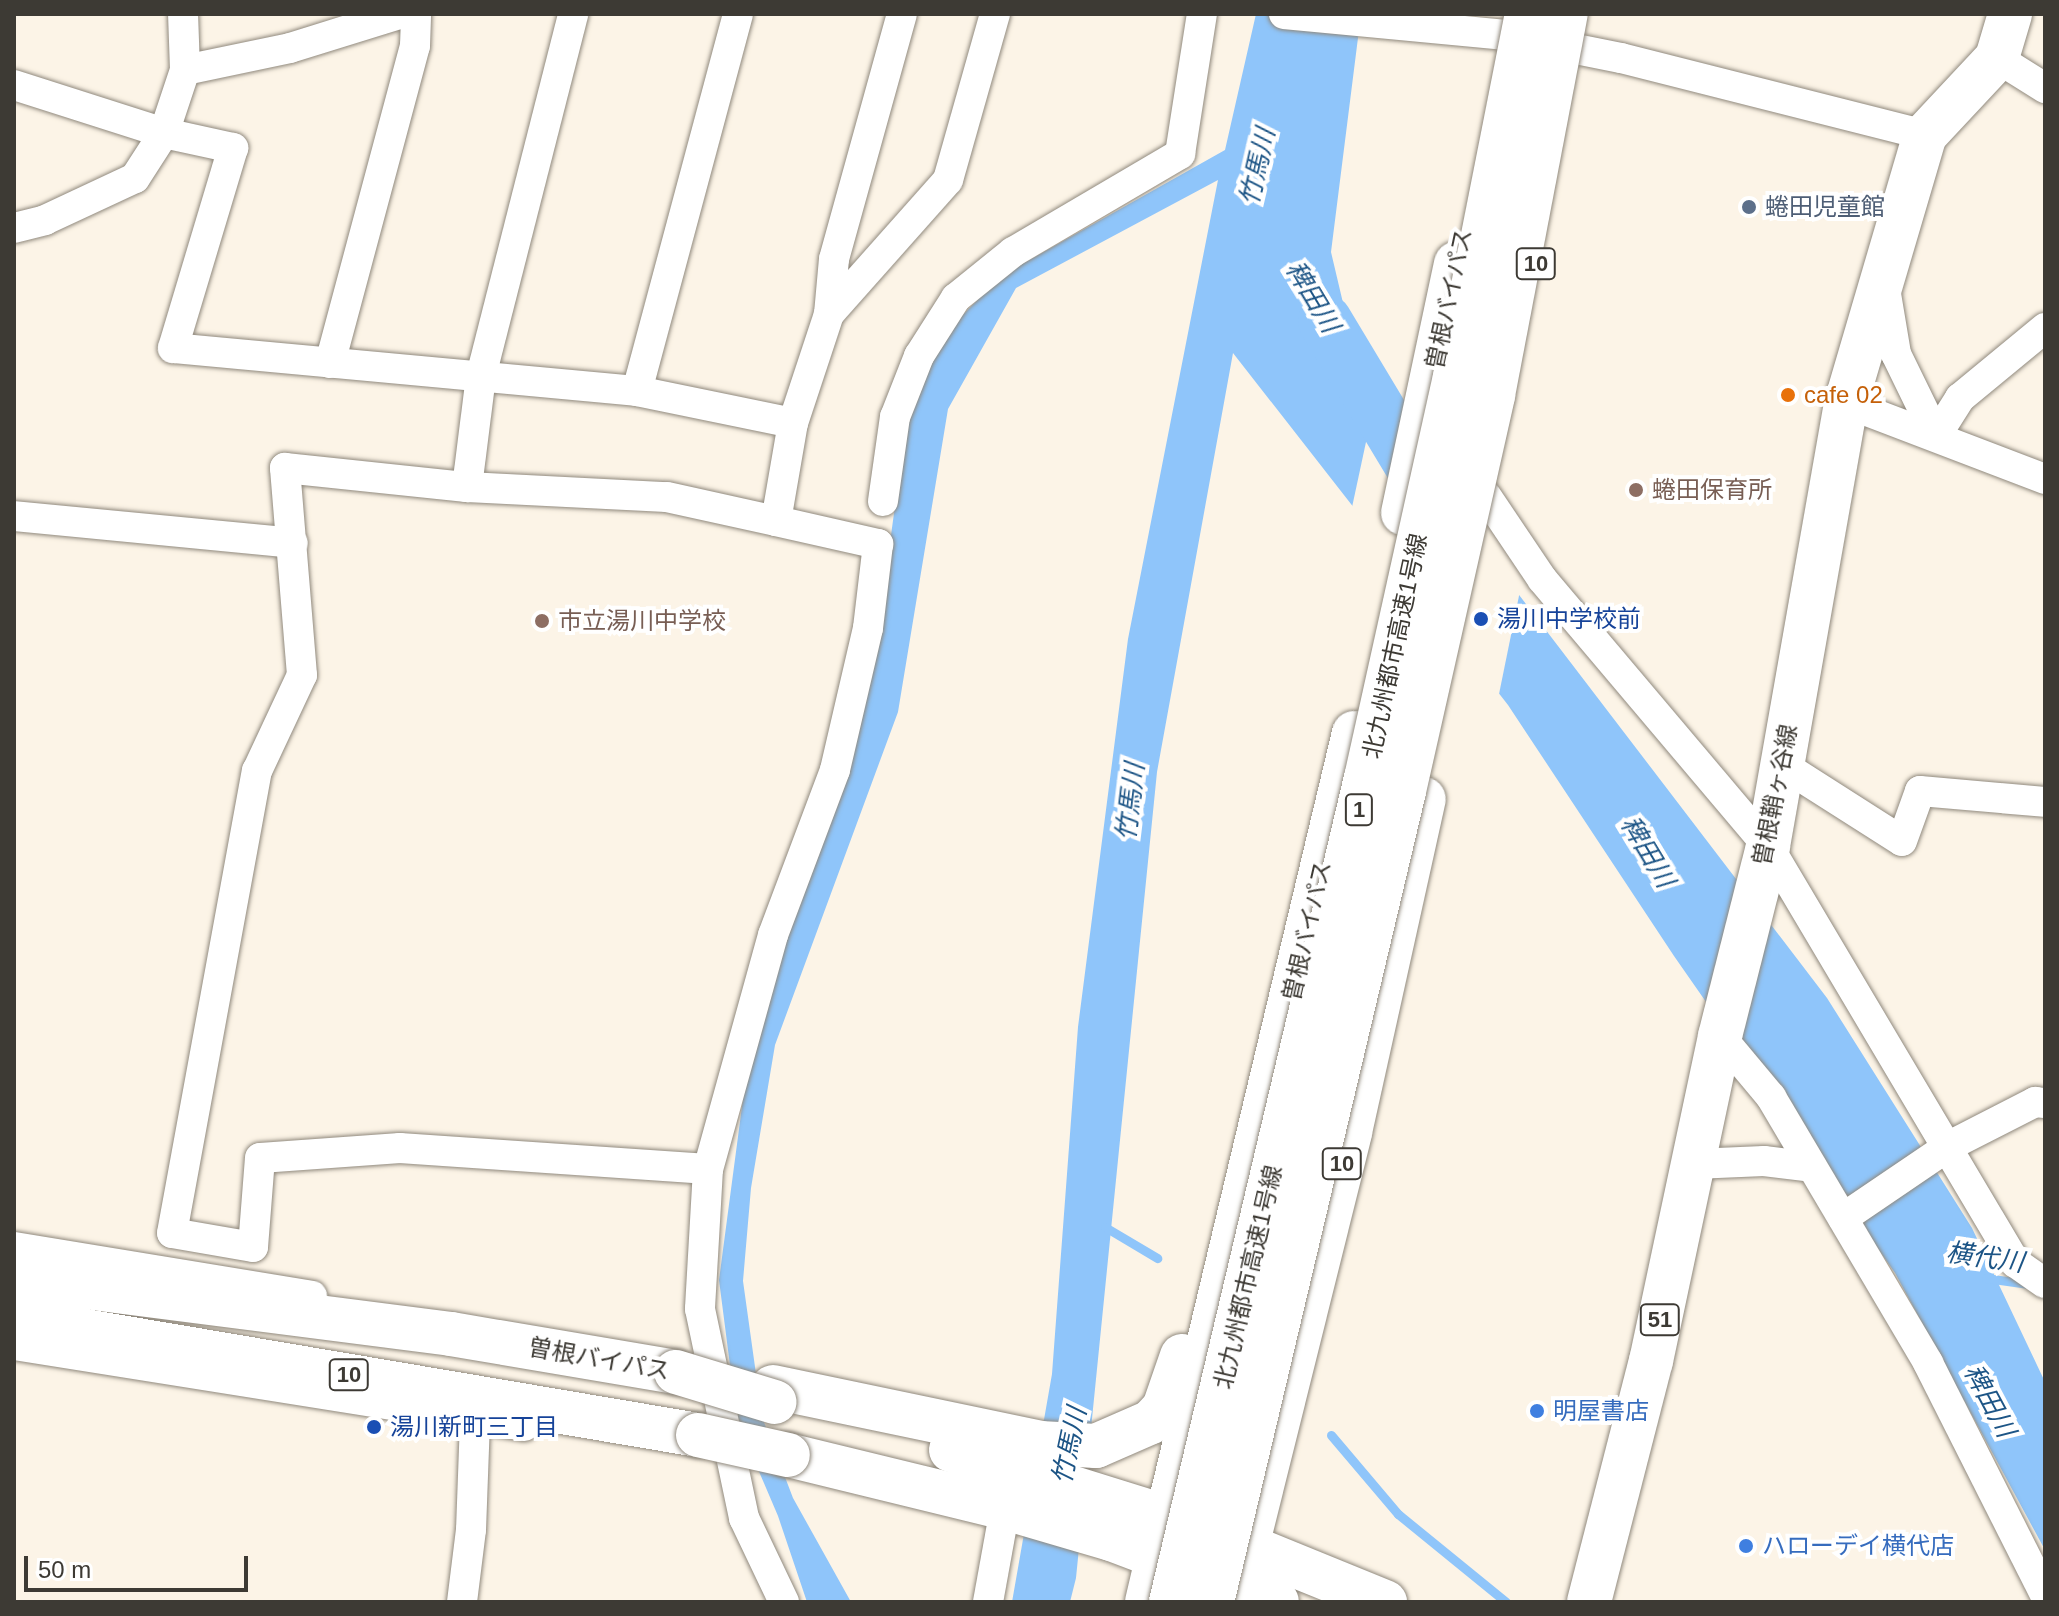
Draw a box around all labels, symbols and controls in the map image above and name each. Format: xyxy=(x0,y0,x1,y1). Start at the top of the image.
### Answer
water label: 竹馬川 xyxy=(1234,125,1282,209)
place label: 蜷田児童館 xyxy=(1765,193,1885,221)
marker: 蜷田児童館 xyxy=(1740,198,1758,216)
street label: 曽根バイパス xyxy=(1420,226,1478,372)
road number: 10 xyxy=(1514,246,1558,282)
water label: 稗田川 xyxy=(1279,256,1345,338)
place label: cafe 02 xyxy=(1804,381,1883,409)
marker: cafe 02 xyxy=(1779,386,1797,404)
place label: 蜷田保育所 xyxy=(1652,476,1772,504)
marker: 蜷田保育所 xyxy=(1627,481,1645,499)
street label: 北九州都市高速1号線 xyxy=(1357,531,1433,761)
place label: 湯川中学校前 xyxy=(1497,605,1641,633)
place label: 市立湯川中学校 xyxy=(558,607,726,635)
marker: 湯川中学校前 xyxy=(1472,610,1490,628)
marker: 市立湯川中学校 xyxy=(533,612,551,630)
street label: 曽根鞘ヶ谷線 xyxy=(1747,722,1803,868)
water label: 竹馬川 xyxy=(1111,761,1151,843)
road number: 1 xyxy=(1343,792,1375,828)
water label: 稗田川 xyxy=(1614,811,1680,893)
street label: 曽根バイパス xyxy=(1277,858,1337,1004)
road number: 10 xyxy=(1320,1146,1364,1182)
street label: 北九州都市高速1号線 xyxy=(1208,1162,1288,1392)
water label: 横代川 xyxy=(1944,1237,2026,1279)
road number: 51 xyxy=(1638,1302,1682,1338)
street label: 曽根バイパス xyxy=(526,1332,672,1386)
road number: 10 xyxy=(327,1357,371,1393)
water label: 稗田川 xyxy=(1957,1359,2021,1443)
place label: 明屋書店 xyxy=(1553,1397,1649,1425)
marker: 明屋書店 xyxy=(1528,1402,1546,1420)
water label: 竹馬川 xyxy=(1047,1405,1093,1487)
place label: 湯川新町三丁目 xyxy=(390,1413,558,1441)
marker: 湯川新町三丁目 xyxy=(365,1418,383,1436)
place label: ハローデイ横代店 xyxy=(1762,1532,1954,1560)
marker: ハローデイ横代店 xyxy=(1737,1537,1755,1555)
scale bar xyxy=(28,1540,252,1590)
text: 50 m xyxy=(38,1556,91,1583)

